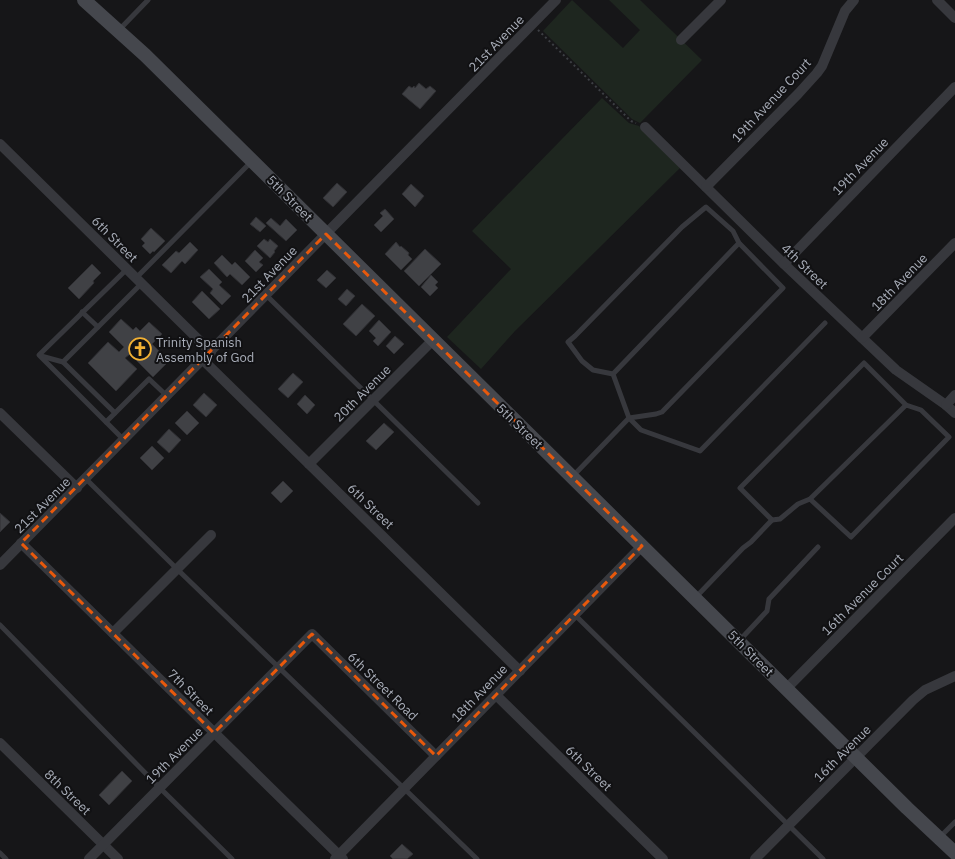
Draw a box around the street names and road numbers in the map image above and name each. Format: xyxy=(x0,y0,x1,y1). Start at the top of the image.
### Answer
street label: 21st Avenue xyxy=(465,11,528,75)
street label: 19th Avenue Court xyxy=(728,55,815,146)
street label: 19th Avenue xyxy=(829,134,892,199)
street label: 5th Street xyxy=(263,172,316,225)
street label: 6th Street xyxy=(88,213,141,266)
street label: 4th Street xyxy=(778,240,832,293)
street label: 21st Avenue xyxy=(238,242,301,306)
street label: 18th Avenue xyxy=(868,250,931,315)
street label: 20th Avenue xyxy=(330,361,395,426)
street label: 5th Street xyxy=(493,400,547,453)
street label: 21st Avenue xyxy=(11,474,74,537)
street label: 6th Street xyxy=(344,480,398,533)
street label: 16th Avenue Court xyxy=(818,550,907,639)
street label: 5th Street xyxy=(724,627,777,680)
street label: 6th Street Road xyxy=(344,648,421,724)
street label: 18th Avenue xyxy=(448,661,511,726)
street label: 7th Street xyxy=(164,666,217,719)
street label: 16th Avenue xyxy=(810,721,875,786)
street label: 19th Avenue xyxy=(142,723,207,788)
street label: 6th Street xyxy=(562,742,616,795)
street label: 8th Street xyxy=(41,766,95,819)

